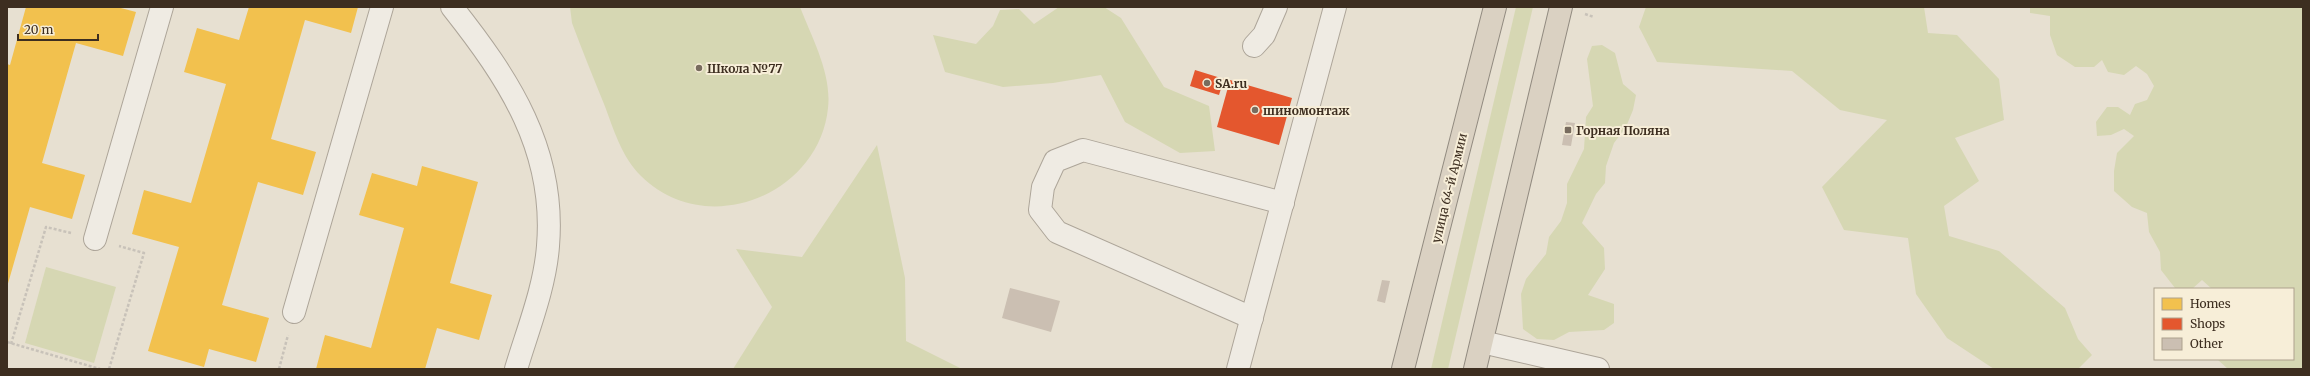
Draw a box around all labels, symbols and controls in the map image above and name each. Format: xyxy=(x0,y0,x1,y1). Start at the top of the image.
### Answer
scale bar xyxy=(18,16,98,42)
text: 20 m xyxy=(24,22,53,37)
place label: Школа №77 xyxy=(707,61,782,76)
marker: Школа №77 xyxy=(694,63,704,73)
place label: SA.ru xyxy=(1215,76,1247,91)
marker: SA.ru xyxy=(1202,78,1212,88)
place label: шиномонтаж xyxy=(1263,103,1350,118)
marker: шиномонтаж xyxy=(1250,105,1260,115)
place label: Горная Поляна xyxy=(1576,123,1670,138)
marker: Горная Поляна xyxy=(1563,125,1573,135)
street label: улица 64-й Армии xyxy=(1428,132,1470,244)
legend xyxy=(2154,288,2294,360)
text: Homes xyxy=(2190,296,2231,311)
text: Shops xyxy=(2190,316,2225,331)
text: Other xyxy=(2190,336,2224,351)

